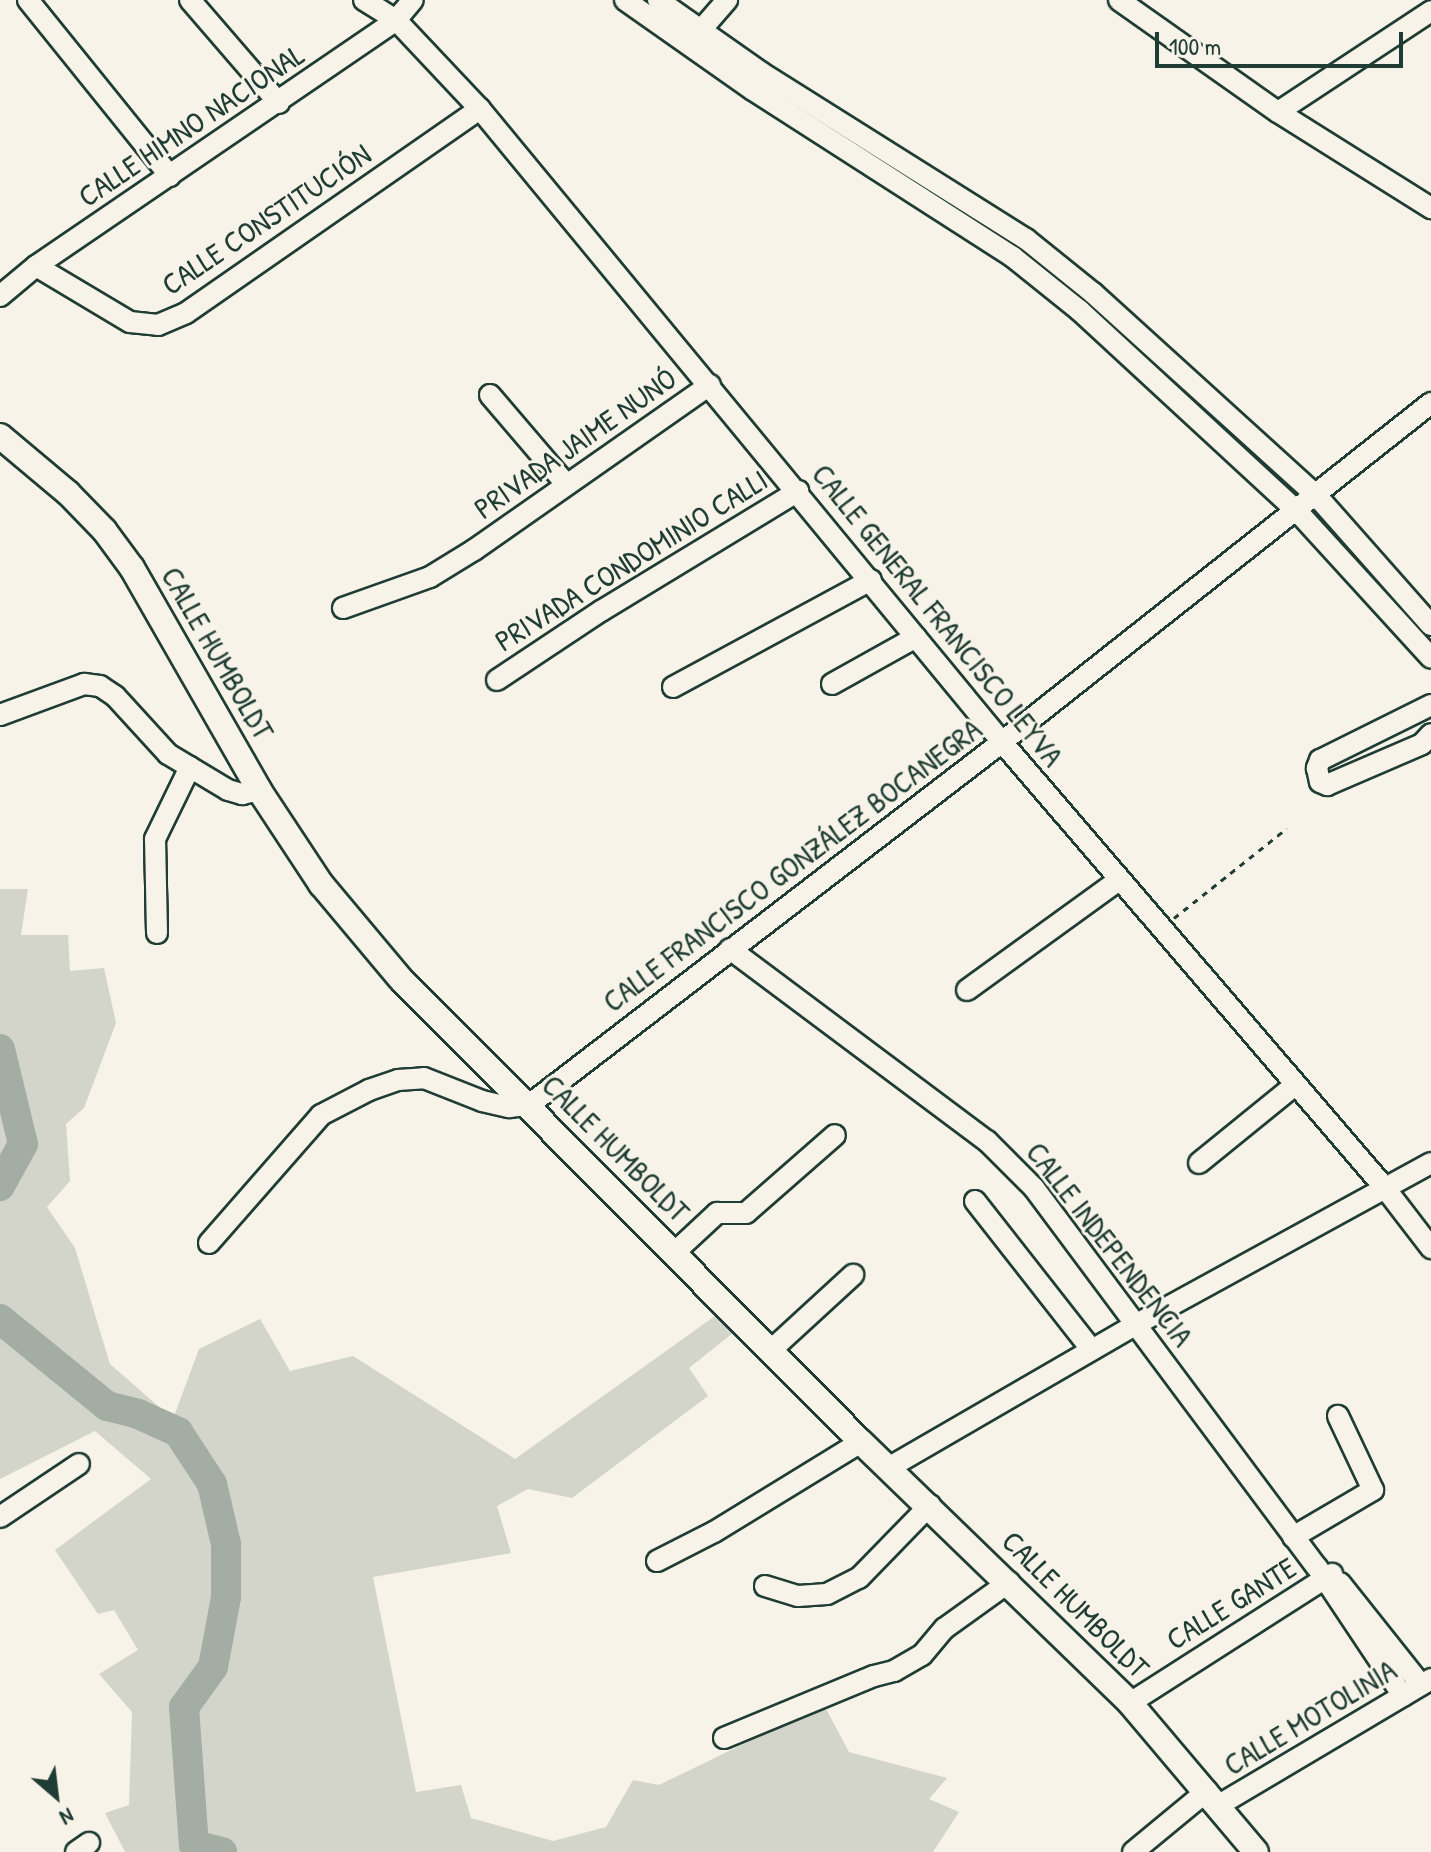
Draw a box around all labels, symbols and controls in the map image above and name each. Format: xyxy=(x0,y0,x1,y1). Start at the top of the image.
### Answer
scale bar xyxy=(1159,16,1407,66)
text: 100 m xyxy=(1169,30,1221,62)
street label: CALLE HIMNO NACIONAL xyxy=(71,36,311,214)
street label: CALLE CONSTITUCIÓN xyxy=(155,136,377,302)
street label: PRIVADA JAIME NUNÓ xyxy=(467,360,683,526)
street label: CALLE GENERAL FRANCISCO LEYVA xyxy=(805,457,1071,773)
street label: PRIVADA CONDOMINIO CALLI xyxy=(488,461,774,659)
street label: CALLE HUMBOLDT xyxy=(154,560,282,746)
street label: CALLE FRANCISCO GONZÁLEZ BOCANEGRA xyxy=(596,711,988,1019)
street label: CALLE HUMBOLDT xyxy=(535,1067,697,1229)
street label: CALLE INDEPENDENCIA xyxy=(1019,1135,1201,1353)
street label: CALLE HUMBOLDT xyxy=(995,1523,1157,1685)
street label: CALLE GANTE xyxy=(1160,1549,1302,1657)
street label: CALLE MOTOLINIA xyxy=(1217,1651,1403,1783)
north arrow xyxy=(16,1756,96,1836)
text: N xyxy=(55,1801,79,1833)

